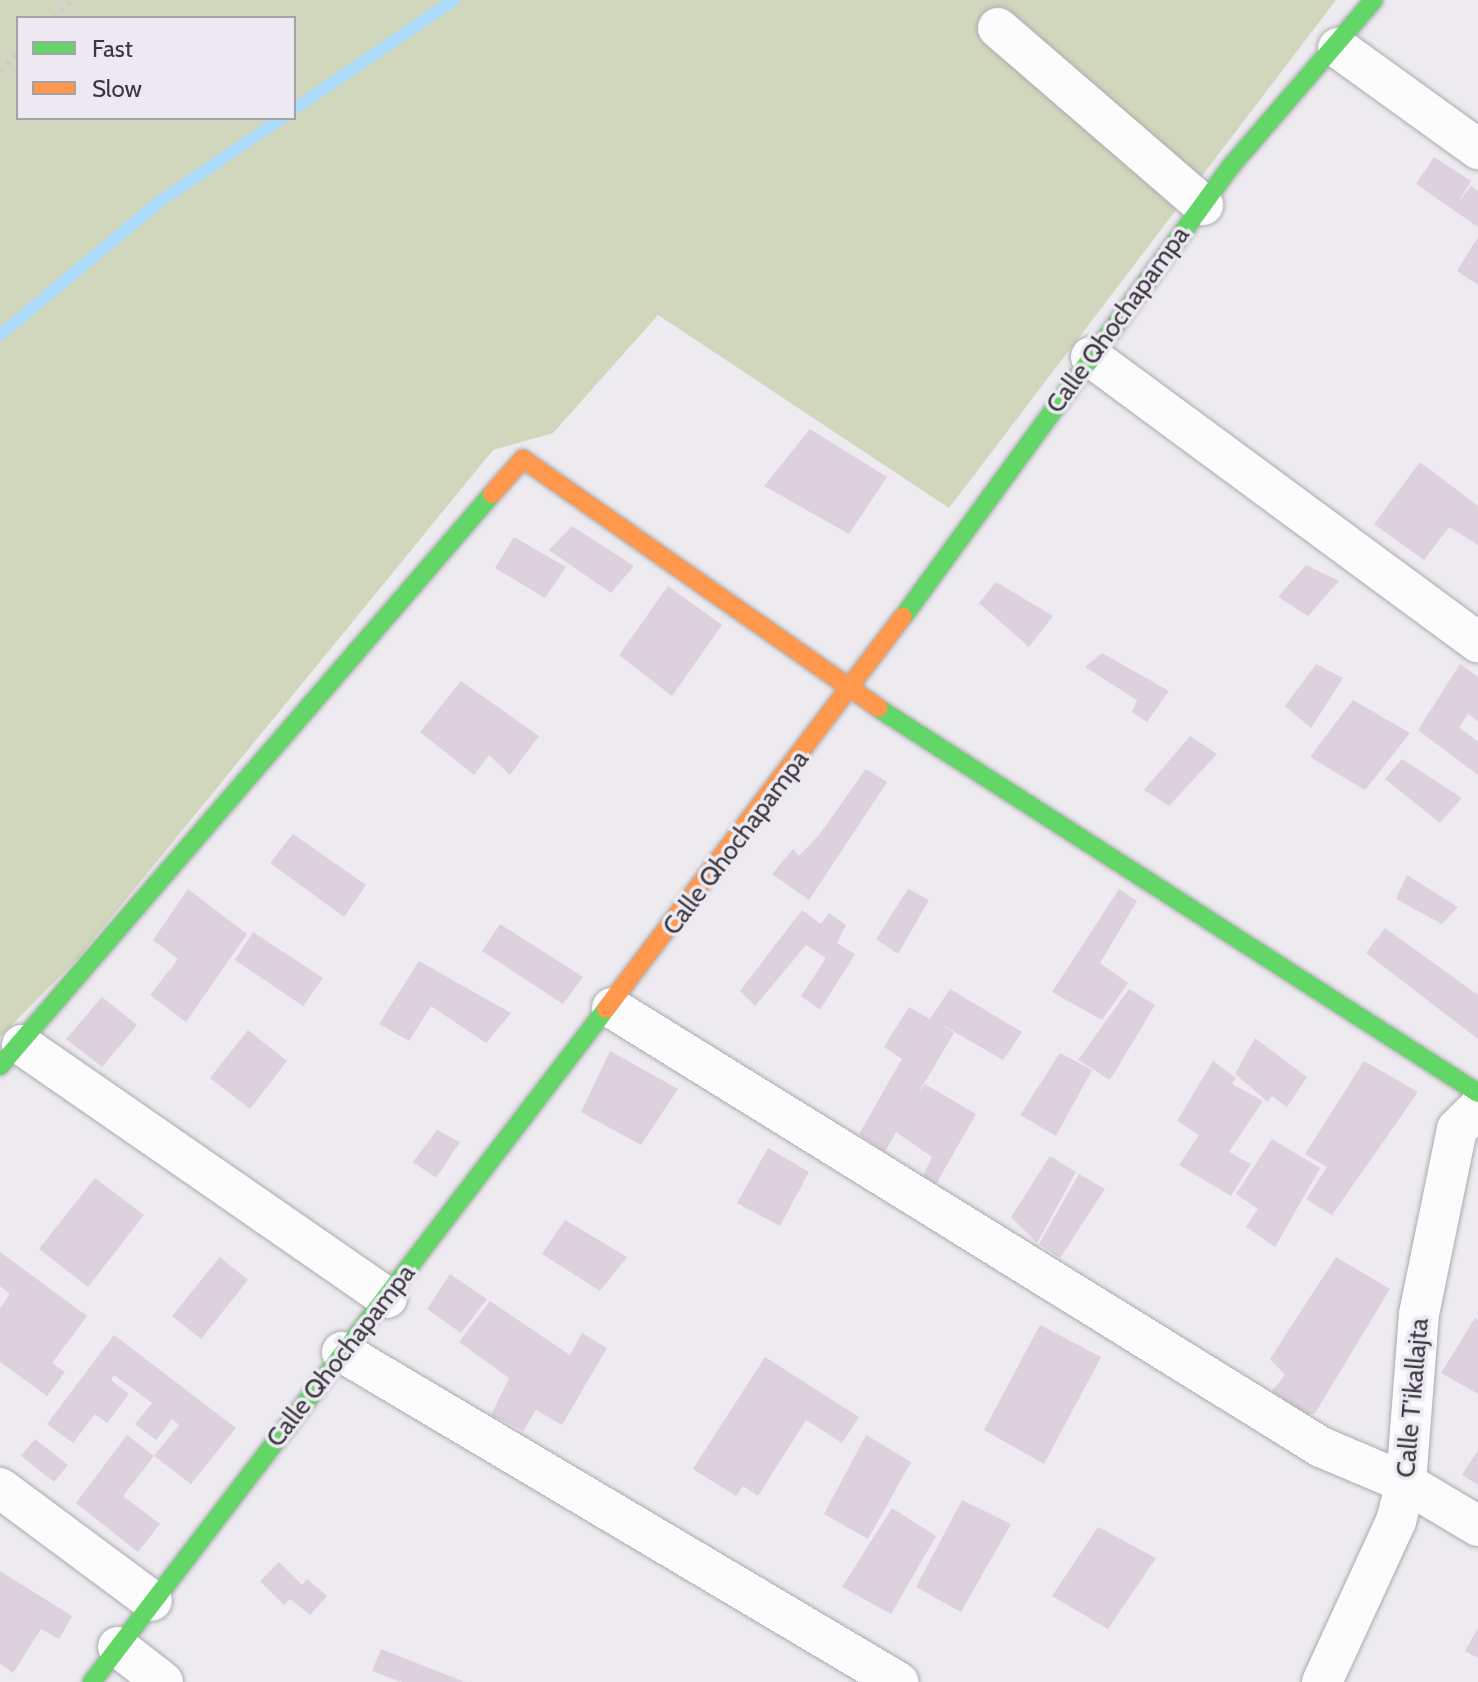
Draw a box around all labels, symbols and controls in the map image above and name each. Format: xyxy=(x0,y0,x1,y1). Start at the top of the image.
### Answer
legend xyxy=(16,16,296,120)
text: Fast xyxy=(92,34,133,63)
text: Slow xyxy=(92,74,142,103)
street label: Calle Qhochapampa xyxy=(1040,221,1196,419)
street label: Calle Qhochapampa xyxy=(656,745,816,941)
street label: Calle Qhochapampa xyxy=(260,1258,422,1454)
street label: Calle T'ikallajta xyxy=(1390,1317,1436,1479)

